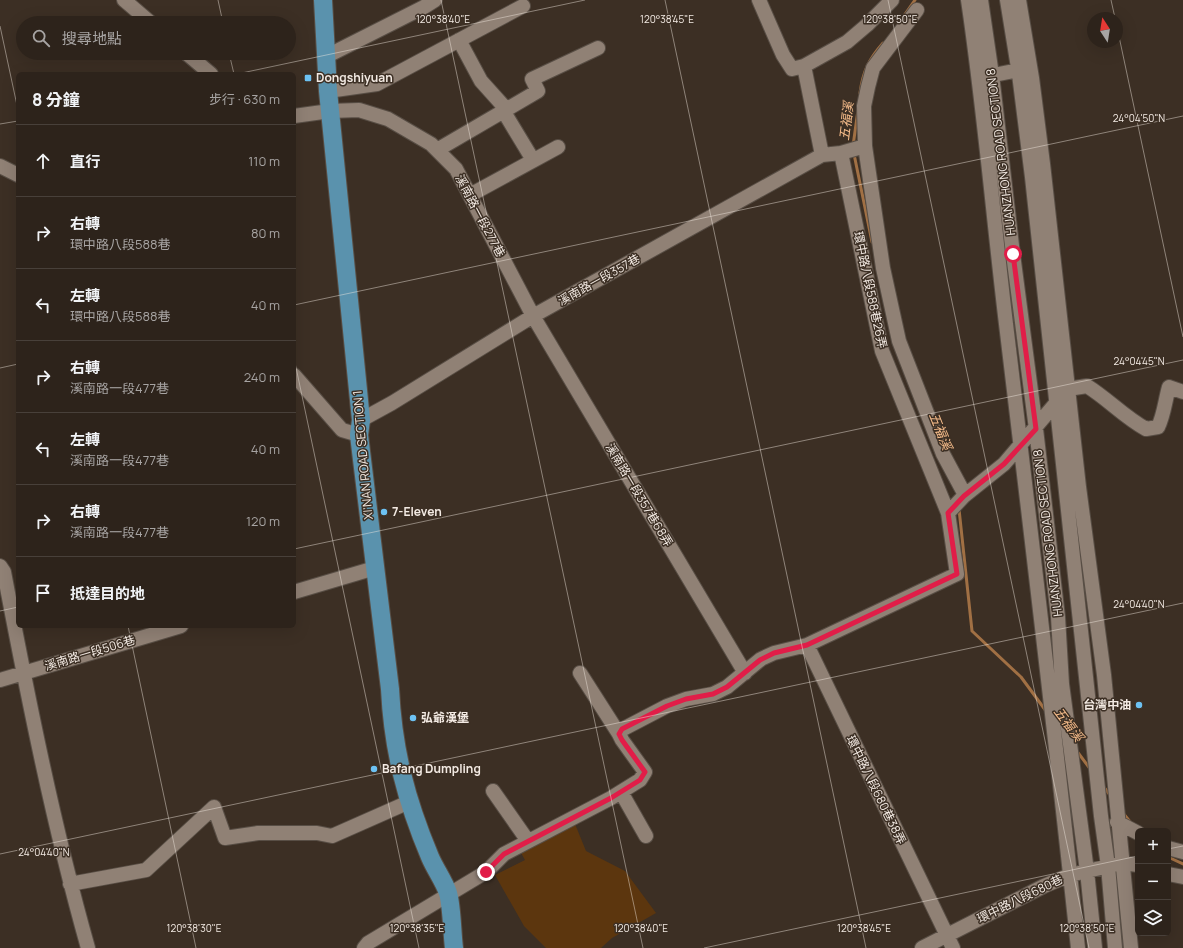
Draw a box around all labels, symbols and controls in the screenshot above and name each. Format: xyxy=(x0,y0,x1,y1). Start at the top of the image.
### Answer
text: 120°38'40"E xyxy=(416,12,470,26)
text: 120°38'45"E xyxy=(640,12,694,26)
text: 120°38'50"E xyxy=(862,12,918,26)
north arrow xyxy=(1087,12,1123,48)
search box xyxy=(16,16,296,60)
icon: search xyxy=(30,27,52,49)
text: 搜尋地點 xyxy=(62,28,122,49)
street label: HUANZHONG ROAD SECTION 8 xyxy=(982,67,1019,237)
place label: Dongshiyuan xyxy=(316,69,393,86)
marker: Dongshiyuan xyxy=(303,73,313,83)
text: 8 分鐘 xyxy=(32,88,80,111)
text: 步行 · 630 m xyxy=(209,90,280,108)
water label: 五福溪 xyxy=(835,99,858,141)
text: 24°04'50"N xyxy=(1113,111,1165,125)
icon: ahead xyxy=(32,150,54,172)
text: 直行 xyxy=(70,151,100,172)
text: 110 m xyxy=(248,152,280,170)
street label: 溪南路一段277巷 xyxy=(452,172,509,260)
text: 右轉 xyxy=(70,213,100,234)
icon: right xyxy=(32,222,54,244)
text: 80 m xyxy=(251,224,280,242)
street label: 環中路八段588巷26弄 xyxy=(850,230,891,350)
text: 環中路八段588巷 xyxy=(70,235,171,253)
route start xyxy=(1004,245,1022,263)
street label: 溪南路一段357巷 xyxy=(555,250,643,309)
text: 左轉 xyxy=(70,285,100,306)
icon: left xyxy=(32,294,54,316)
text: 40 m xyxy=(251,296,280,314)
text: 環中路八段588巷 xyxy=(70,307,171,325)
text: 24°04'45"N xyxy=(1114,354,1165,368)
text: 右轉 xyxy=(70,357,100,378)
icon: right xyxy=(32,366,54,388)
text: 240 m xyxy=(244,368,280,386)
text: 溪南路一段477巷 xyxy=(70,379,169,397)
street label: XI'NAN ROAD SECTION 1 xyxy=(348,390,377,520)
water label: 五福溪 xyxy=(925,410,957,454)
text: 左轉 xyxy=(70,429,100,450)
icon: left xyxy=(32,438,54,460)
text: 40 m xyxy=(251,440,280,458)
street label: 溪南路一段357巷68弄 xyxy=(602,440,677,550)
street label: HUANZHONG ROAD SECTION 8 xyxy=(1029,448,1066,618)
text: 溪南路一段477巷 xyxy=(70,451,169,469)
text: 右轉 xyxy=(70,501,100,522)
place label: 7-Eleven xyxy=(392,503,442,520)
marker: 7-Eleven xyxy=(379,507,389,517)
icon: right xyxy=(32,510,54,532)
text: 120 m xyxy=(246,512,280,530)
text: 溪南路一段477巷 xyxy=(70,523,169,541)
icon: arrive xyxy=(32,582,54,604)
text: 抵達目的地 xyxy=(70,583,145,604)
text: 24°04'40"N xyxy=(1113,597,1165,611)
street label: 溪南路一段506巷 xyxy=(43,631,137,674)
place label: 台灣中油 xyxy=(1083,696,1131,713)
marker: 台灣中油 xyxy=(1134,700,1144,710)
water label: 五福溪 xyxy=(1050,703,1089,747)
place label: 弘爺漢堡 xyxy=(421,709,469,726)
marker: 弘爺漢堡 xyxy=(408,713,418,723)
street label: 環中路八段680巷38弄 xyxy=(843,732,910,847)
place label: Bafang Dumpling xyxy=(382,760,481,777)
marker: Bafang Dumpling xyxy=(369,764,379,774)
map controls xyxy=(1135,828,1171,936)
button: + xyxy=(1135,828,1171,864)
text: 24°04'40"N xyxy=(18,845,70,859)
route end xyxy=(477,863,495,881)
button: − xyxy=(1135,864,1171,900)
street label: 環中路八段680巷 xyxy=(974,870,1066,927)
button: layers xyxy=(1135,900,1171,936)
text: 120°38'30"E xyxy=(167,921,222,935)
text: 120°38'35"E xyxy=(390,921,445,935)
text: 120°38'40"E xyxy=(614,921,668,935)
text: 120°38'45"E xyxy=(837,921,891,935)
text: 120°38'50"E xyxy=(1059,921,1115,935)

